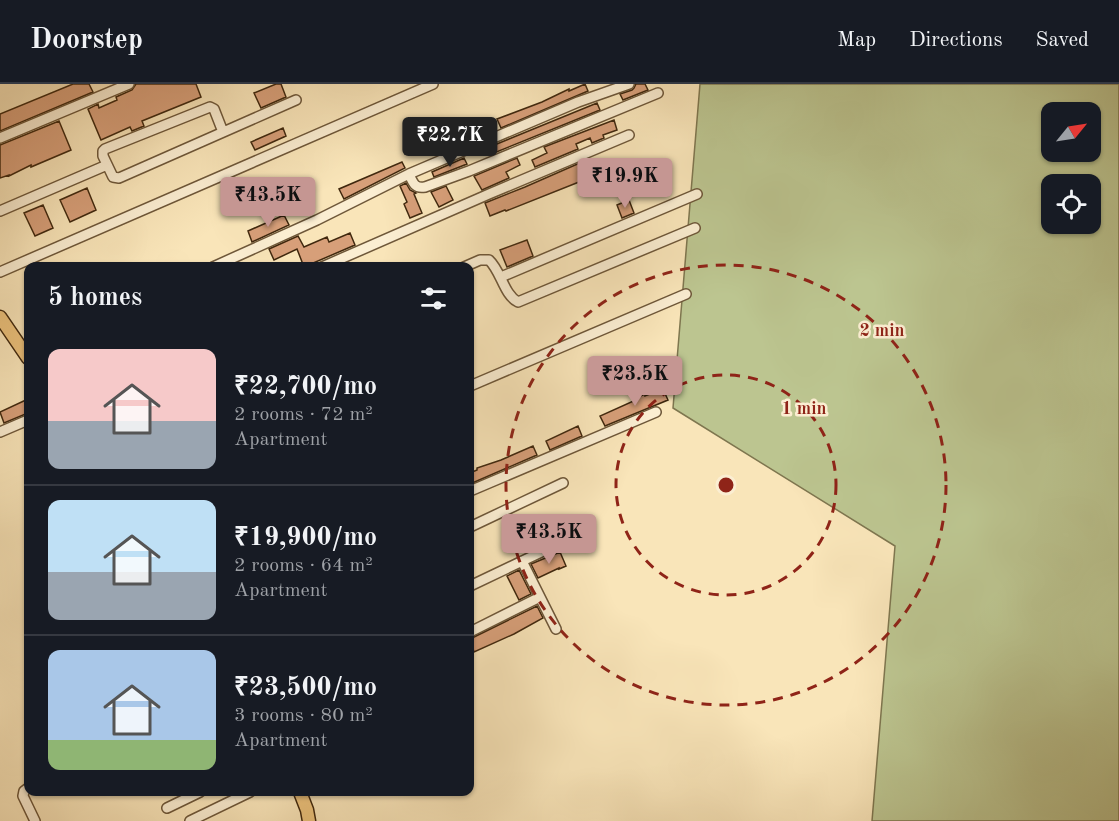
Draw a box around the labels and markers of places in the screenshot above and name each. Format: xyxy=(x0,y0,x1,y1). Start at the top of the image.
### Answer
pin: ₹22.7K xyxy=(401,117,499,168)
pin: ₹19.9K xyxy=(576,158,674,209)
pin: ₹43.5K xyxy=(219,177,317,228)
pin: ₹23.5K xyxy=(586,356,684,407)
centre of rings xyxy=(716,475,736,495)
pin: ₹43.5K xyxy=(500,514,598,565)

